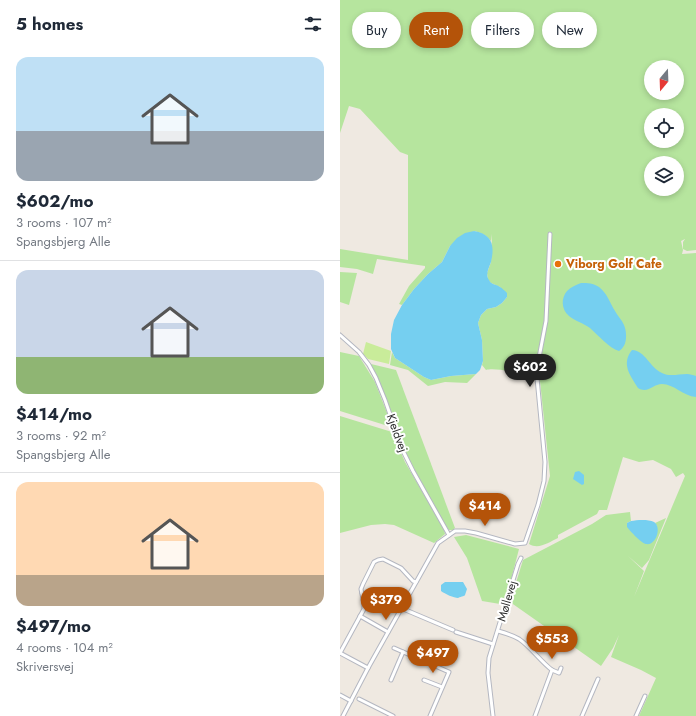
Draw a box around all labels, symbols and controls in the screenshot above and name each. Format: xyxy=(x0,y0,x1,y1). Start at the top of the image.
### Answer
text: 5 homes xyxy=(16,12,83,36)
chip: Buy xyxy=(352,12,401,48)
chip: Rent xyxy=(409,12,463,48)
chip: Filters xyxy=(471,12,534,48)
chip: New xyxy=(542,12,597,48)
icon: filters xyxy=(302,13,324,35)
north arrow xyxy=(644,60,684,100)
map controls xyxy=(644,60,684,196)
icon: home xyxy=(134,83,206,155)
button: locate xyxy=(644,108,684,148)
button: layers xyxy=(644,156,684,196)
text: $602/mo xyxy=(16,189,93,213)
text: 3 rooms · 107 m² xyxy=(16,213,112,232)
text: Spangsbjerg Alle xyxy=(16,232,110,251)
place label: Viborg Golf Cafe xyxy=(565,255,662,273)
marker: Viborg Golf Cafe xyxy=(553,259,563,269)
icon: home xyxy=(134,296,206,368)
pin: $602 xyxy=(506,354,554,388)
text: $602 xyxy=(513,357,547,376)
text: $414/mo xyxy=(16,402,92,426)
street label: Kjeldvej xyxy=(382,411,412,455)
text: 3 rooms · 92 m² xyxy=(16,426,106,445)
text: Spangsbjerg Alle xyxy=(16,445,110,464)
pin: $414 xyxy=(461,493,509,527)
text: $414 xyxy=(469,496,501,515)
icon: home xyxy=(134,508,206,580)
street label: Møllevej xyxy=(493,578,521,624)
pin: $379 xyxy=(362,587,410,621)
text: $379 xyxy=(370,590,402,609)
text: $497/mo xyxy=(16,614,91,638)
pin: $553 xyxy=(528,626,576,660)
text: $553 xyxy=(536,629,568,648)
text: 4 rooms · 104 m² xyxy=(16,638,113,657)
pin: $497 xyxy=(409,640,457,674)
text: $497 xyxy=(416,643,450,662)
text: Skriversvej xyxy=(16,657,74,676)

